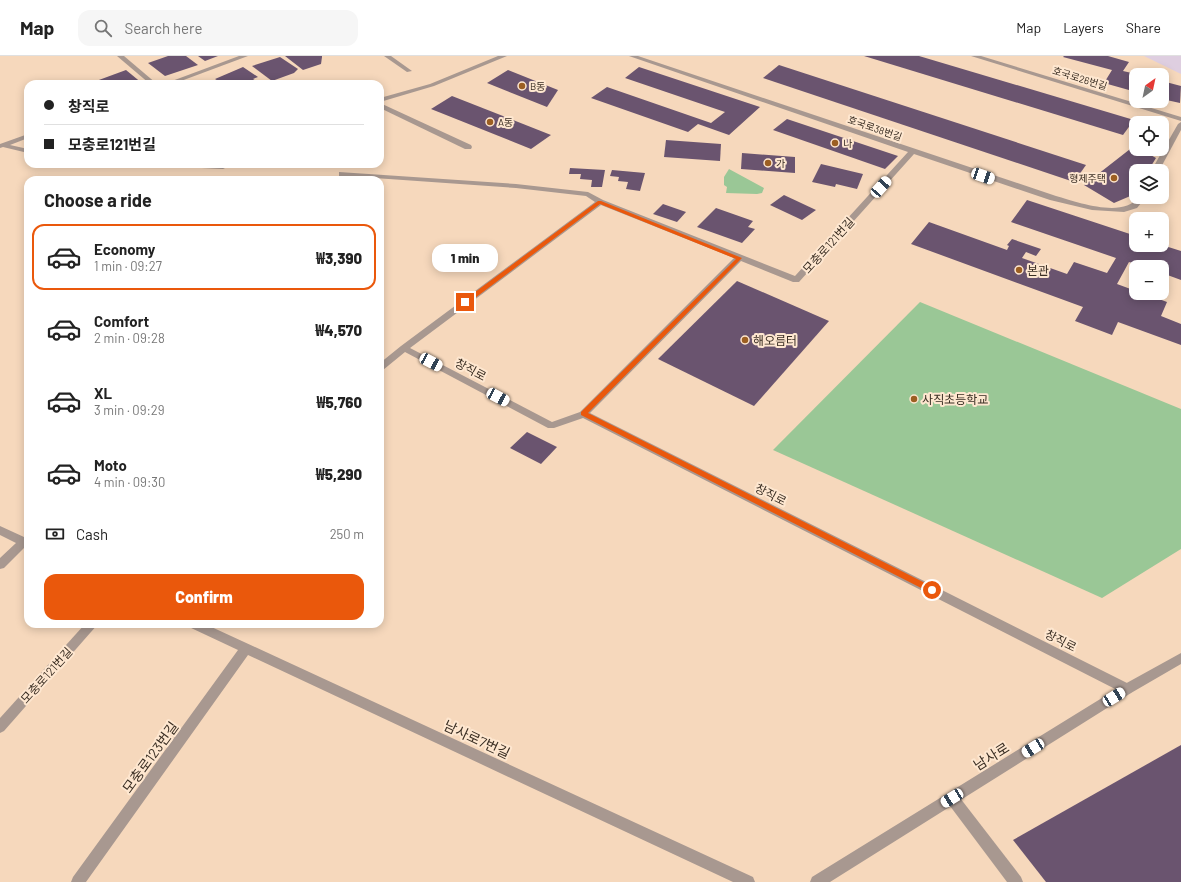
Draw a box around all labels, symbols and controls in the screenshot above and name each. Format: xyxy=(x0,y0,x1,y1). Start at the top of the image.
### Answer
search box xyxy=(78,10,358,46)
text: Map xyxy=(20,16,54,39)
icon: search xyxy=(92,17,114,39)
text: Search here xyxy=(124,19,202,37)
text: Map xyxy=(1016,19,1041,36)
text: Layers xyxy=(1063,19,1104,36)
text: Share xyxy=(1126,19,1161,36)
street label: 호국로26번길 xyxy=(1051,64,1109,92)
north arrow xyxy=(1129,68,1169,108)
map controls xyxy=(1129,68,1169,300)
place label: B동 xyxy=(530,80,545,92)
marker: B동 xyxy=(517,81,527,91)
text: 창직로 xyxy=(68,97,109,115)
street label: 호국로38번길 xyxy=(846,113,904,143)
place label: A동 xyxy=(498,116,513,128)
button: locate xyxy=(1129,116,1169,156)
marker: A동 xyxy=(485,117,495,127)
text: 모충로121번길 xyxy=(68,135,156,153)
place label: 나 xyxy=(843,137,853,149)
marker: 나 xyxy=(830,138,840,148)
place label: 가 xyxy=(776,157,785,169)
marker: 가 xyxy=(763,158,773,168)
button: layers xyxy=(1129,164,1169,204)
car xyxy=(970,166,996,186)
place label: 형제주택 xyxy=(1069,172,1106,184)
marker: 형제주택 xyxy=(1109,173,1119,183)
car xyxy=(869,174,893,200)
text: Choose a ride xyxy=(44,189,152,211)
button: + xyxy=(1129,212,1169,252)
street label: 모충로121번길 xyxy=(799,214,857,276)
icon: car xyxy=(46,239,82,275)
text: Economy xyxy=(94,240,155,258)
callout: 1 min xyxy=(432,244,498,272)
text: ₩3,390 xyxy=(316,249,362,267)
text: 1 min xyxy=(451,250,479,266)
text: 1 min · 09:27 xyxy=(94,258,162,274)
button: − xyxy=(1129,260,1169,300)
place label: 본관 xyxy=(1027,263,1049,277)
marker: 본관 xyxy=(1014,265,1024,275)
route end xyxy=(456,293,474,311)
icon: car xyxy=(46,311,82,347)
text: Comfort xyxy=(94,312,149,330)
text: ₩4,570 xyxy=(315,321,362,339)
text: 2 min · 09:28 xyxy=(94,330,165,346)
place label: 해오름터 xyxy=(753,333,797,347)
marker: 해오름터 xyxy=(740,335,750,345)
car xyxy=(418,351,444,373)
street label: 창직로 xyxy=(453,355,489,383)
icon: car xyxy=(46,383,82,419)
text: XL xyxy=(94,384,112,402)
car xyxy=(485,386,511,408)
place label: 사직초등학교 xyxy=(922,392,988,406)
text: ₩5,760 xyxy=(317,393,362,411)
marker: 사직초등학교 xyxy=(909,394,919,404)
text: 3 min · 09:29 xyxy=(94,402,165,418)
icon: car xyxy=(46,455,82,491)
text: Moto xyxy=(94,456,127,474)
text: ₩5,290 xyxy=(316,465,362,483)
text: 4 min · 09:30 xyxy=(94,474,165,490)
street label: 창직로 xyxy=(753,480,789,508)
icon: cash xyxy=(44,523,66,545)
text: Cash xyxy=(76,525,108,543)
text: 250 m xyxy=(330,526,364,542)
button: Confirm xyxy=(44,574,364,620)
route start xyxy=(923,581,941,599)
street label: 창직로 xyxy=(1043,626,1079,654)
street label: 모충로121번길 xyxy=(17,644,75,706)
car xyxy=(1101,686,1127,708)
street label: 남사로7번길 xyxy=(441,716,513,762)
street label: 모충로123번길 xyxy=(118,718,182,796)
car xyxy=(1020,737,1046,759)
street label: 남사로 xyxy=(970,738,1012,773)
car xyxy=(939,787,965,809)

